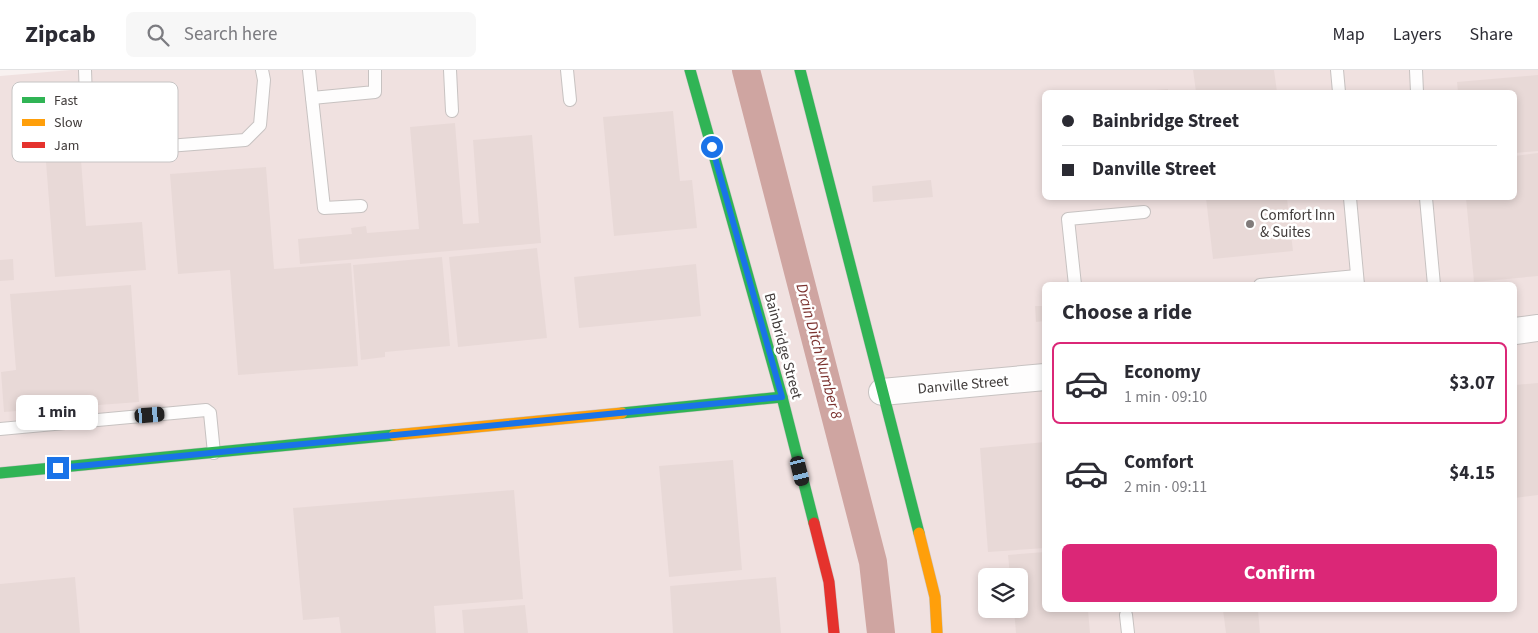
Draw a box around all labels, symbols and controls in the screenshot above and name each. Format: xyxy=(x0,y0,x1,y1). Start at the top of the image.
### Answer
search box xyxy=(126,12,476,57)
text: Zipcab xyxy=(25,17,96,52)
icon: search xyxy=(144,21,172,49)
text: Search here xyxy=(184,21,277,48)
text: Map xyxy=(1333,22,1365,47)
text: Layers xyxy=(1393,22,1442,47)
text: Share xyxy=(1470,22,1513,47)
legend xyxy=(12,82,178,162)
text: Fast xyxy=(54,91,78,111)
text: Bainbridge Street xyxy=(1092,108,1239,135)
text: Slow xyxy=(54,113,83,133)
text: Jam xyxy=(54,136,79,156)
route start xyxy=(701,136,723,158)
text: Danville Street xyxy=(1092,156,1216,183)
place label: Comfort Inn & Suites xyxy=(1260,205,1335,243)
marker: Comfort Inn & Suites xyxy=(1244,218,1256,230)
water label: Drain Ditch Number 8 xyxy=(790,281,848,421)
street label: Bainbridge Street xyxy=(759,291,807,401)
text: Choose a ride xyxy=(1062,296,1192,328)
text: Economy xyxy=(1124,359,1201,386)
icon: car xyxy=(1064,361,1109,406)
text: $3.07 xyxy=(1449,370,1495,397)
street label: Danville Street xyxy=(917,371,1009,399)
text: 1 min · 09:10 xyxy=(1124,386,1207,408)
callout: 1 min xyxy=(17,396,99,430)
text: 1 min xyxy=(38,401,76,423)
car xyxy=(134,406,165,424)
text: Comfort xyxy=(1124,449,1194,476)
icon: car xyxy=(1064,451,1109,496)
car xyxy=(789,455,810,487)
route end xyxy=(47,457,69,479)
text: $4.15 xyxy=(1449,460,1495,487)
text: 2 min · 09:11 xyxy=(1124,476,1207,498)
button: Confirm xyxy=(1062,544,1497,602)
map controls xyxy=(978,568,1028,618)
button: layers xyxy=(978,568,1028,618)

